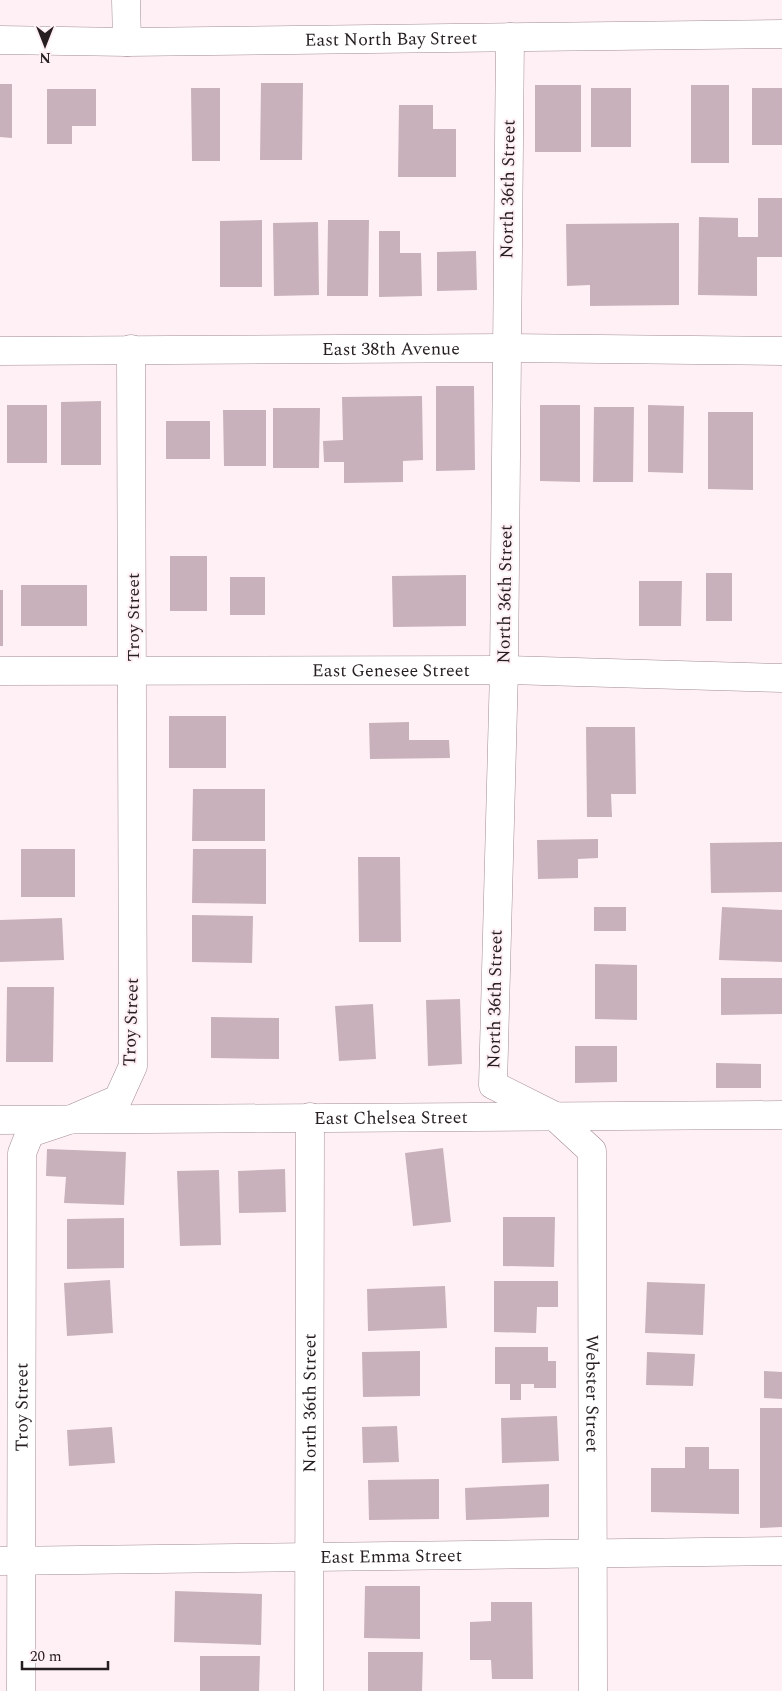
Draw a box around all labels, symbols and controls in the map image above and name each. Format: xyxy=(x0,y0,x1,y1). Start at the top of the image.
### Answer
north arrow xyxy=(20,20,70,70)
street label: East North Bay Street xyxy=(304,24,477,53)
text: N xyxy=(39,47,51,68)
street label: North 36th Street xyxy=(493,119,523,259)
street label: East 38th Avenue xyxy=(322,335,460,363)
street label: North 36th Street xyxy=(490,524,520,664)
street label: Troy Street xyxy=(120,573,147,661)
street label: East Genesee Street xyxy=(312,657,470,684)
street label: North 36th Street xyxy=(480,929,510,1069)
street label: Troy Street xyxy=(116,977,146,1067)
street label: East Chelsea Street xyxy=(314,1104,468,1131)
street label: North 36th Street xyxy=(296,1333,323,1473)
street label: Webster Street xyxy=(579,1335,606,1453)
street label: Troy Street xyxy=(8,1363,35,1451)
street label: East Emma Street xyxy=(320,1542,462,1570)
scale bar xyxy=(22,1638,109,1670)
text: 20 m xyxy=(30,1645,62,1668)

